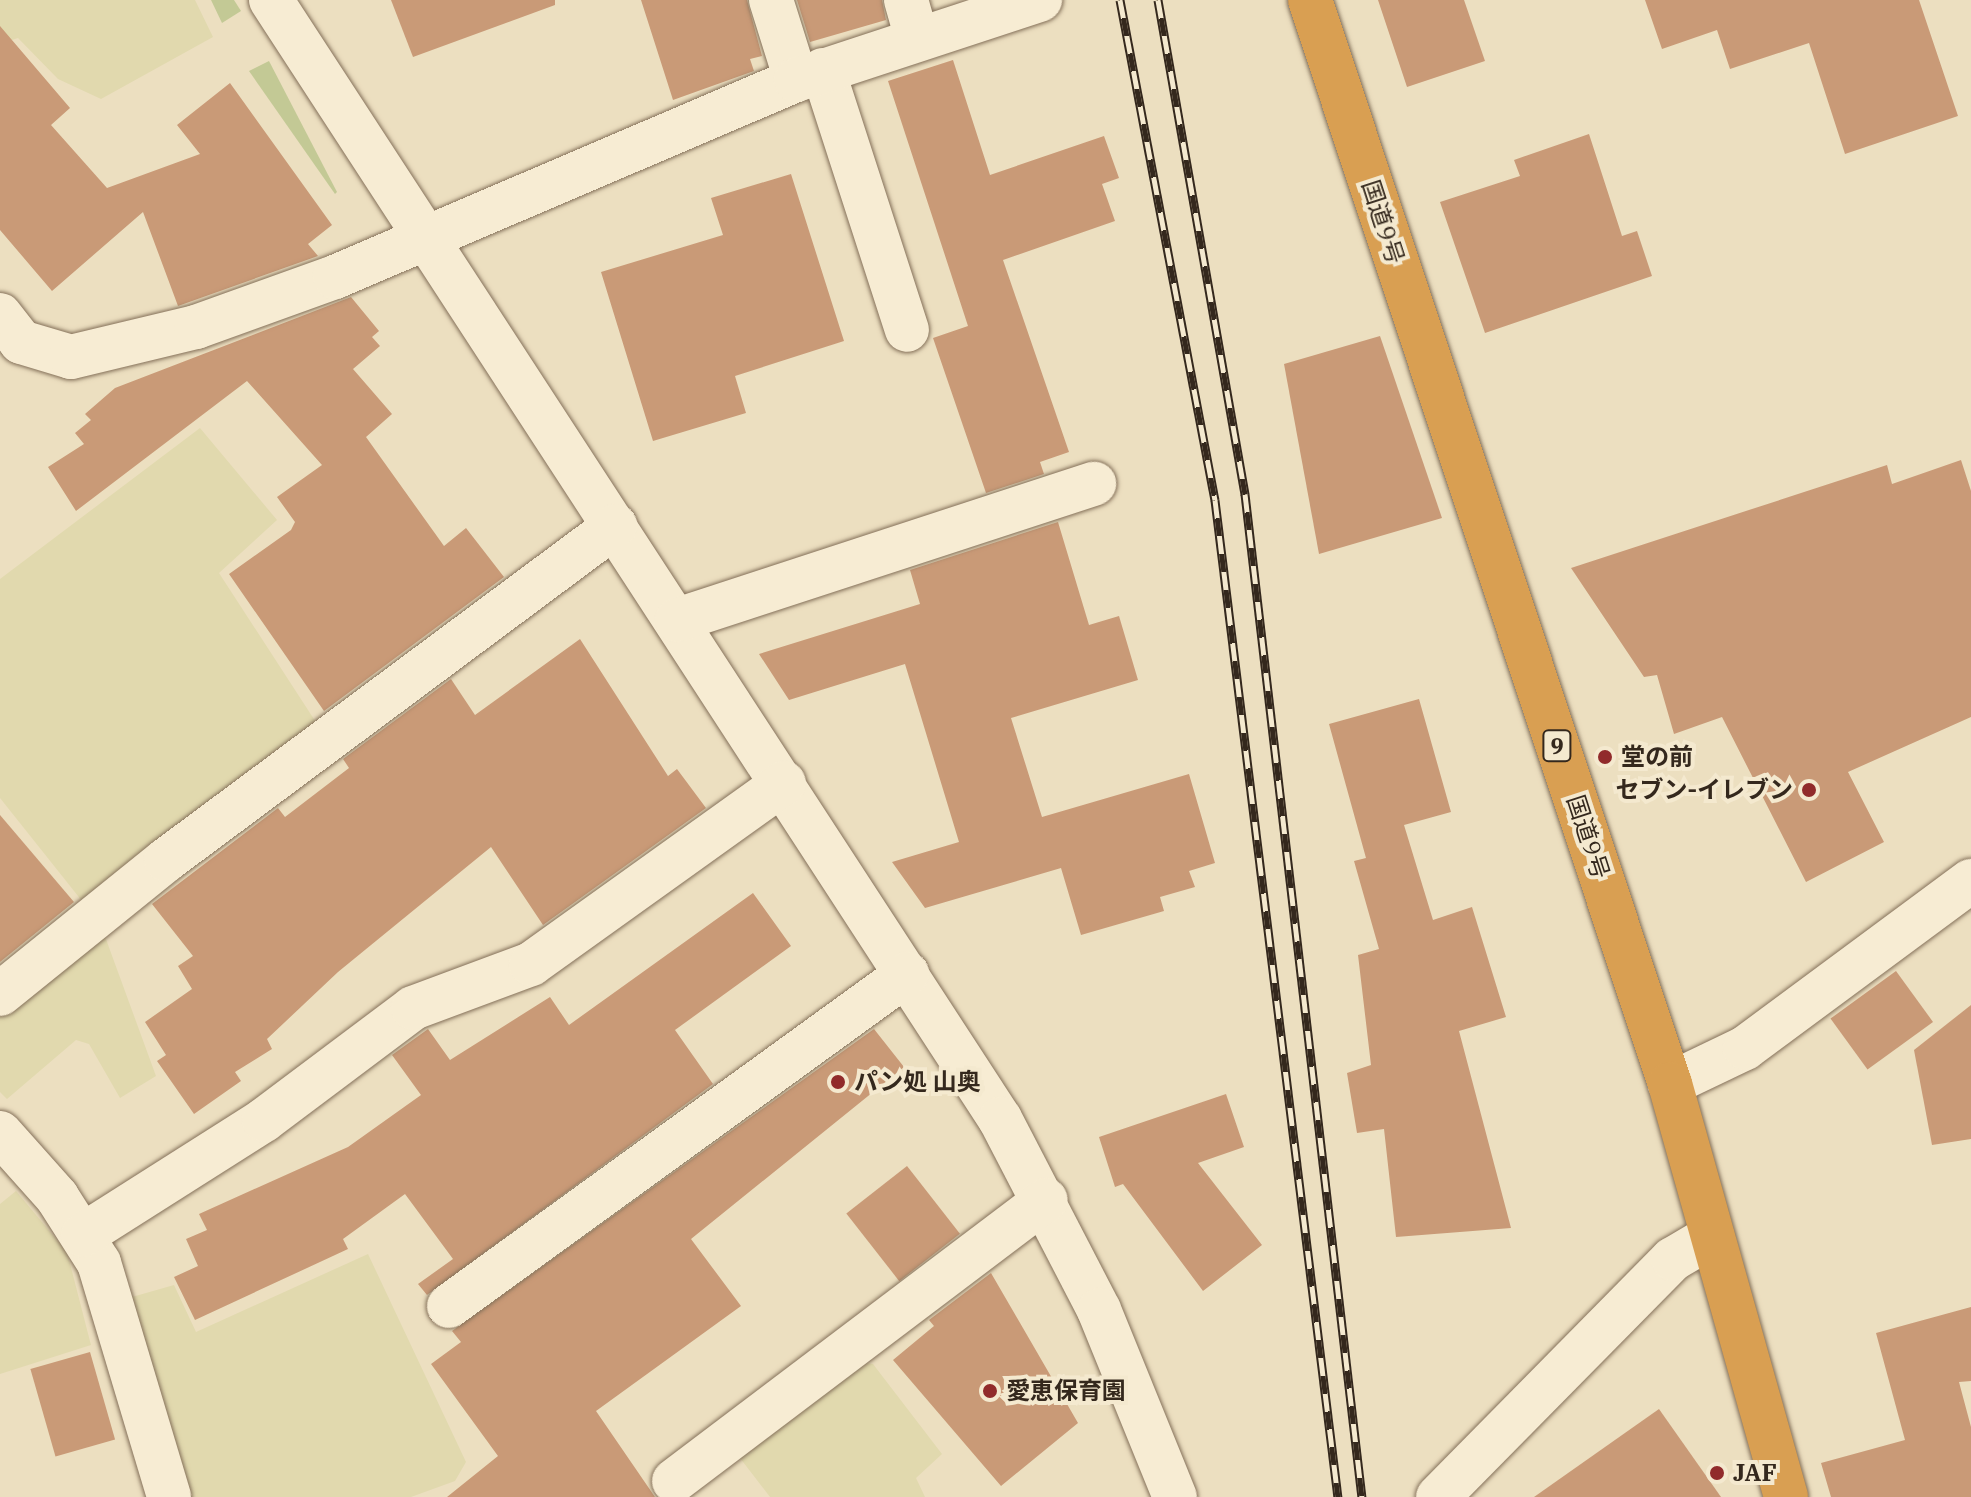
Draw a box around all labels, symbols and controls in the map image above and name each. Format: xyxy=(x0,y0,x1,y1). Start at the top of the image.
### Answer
street label: 国道9号 xyxy=(1356,176,1410,268)
road number: 9 xyxy=(1541,728,1573,764)
place label: 堂の前 xyxy=(1621,743,1693,771)
marker: 堂の前 xyxy=(1596,748,1614,766)
place label: セブン-イレブン xyxy=(1615,776,1793,804)
marker: セブン-イレブン xyxy=(1800,781,1818,799)
street label: 国道9号 xyxy=(1561,791,1615,883)
place label: パン処 山奥 xyxy=(854,1068,980,1096)
marker: パン処 山奥 xyxy=(829,1073,847,1091)
place label: 愛恵保育園 xyxy=(1006,1377,1126,1405)
marker: 愛恵保育園 xyxy=(981,1382,999,1400)
place label: JAF xyxy=(1733,1459,1777,1487)
marker: JAF xyxy=(1708,1464,1726,1482)

